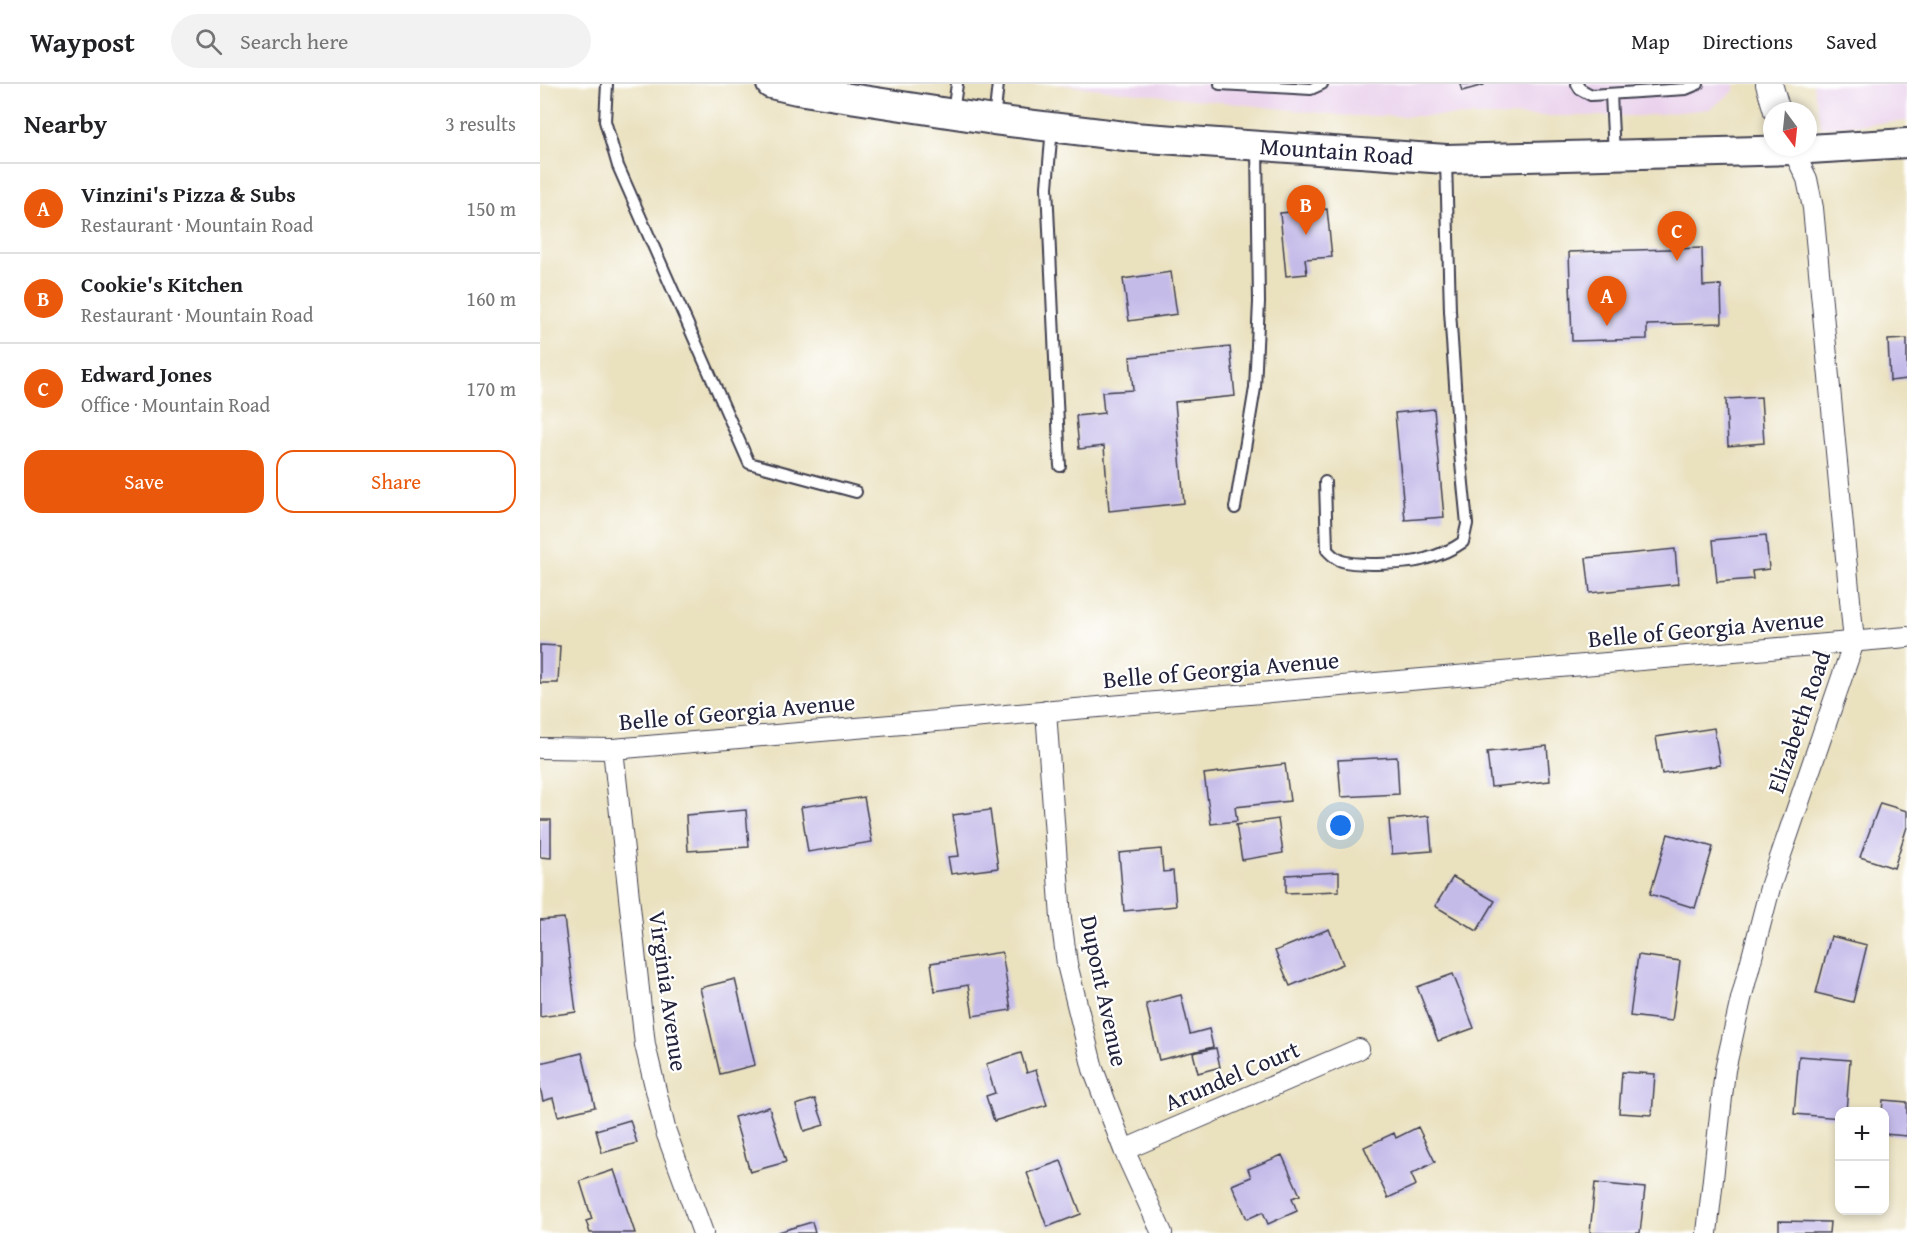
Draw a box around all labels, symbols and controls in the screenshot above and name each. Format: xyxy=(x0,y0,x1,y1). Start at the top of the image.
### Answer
search box xyxy=(171,14,591,68)
text: Waypost xyxy=(30,21,135,62)
icon: search xyxy=(192,25,225,58)
text: Search here xyxy=(240,25,348,57)
text: Map xyxy=(1631,26,1670,57)
text: Directions xyxy=(1703,26,1793,57)
text: Saved xyxy=(1826,26,1877,57)
north arrow xyxy=(1763,102,1817,156)
text: Nearby xyxy=(24,104,107,143)
text: 3 results xyxy=(445,109,516,138)
street label: Mountain Road xyxy=(1259,128,1415,174)
text: Vinzini's Pizza & Subs xyxy=(81,178,296,210)
pin: B xyxy=(1286,186,1326,235)
text: A xyxy=(37,194,50,223)
text: 150 m xyxy=(466,194,516,223)
text: Restaurant · Mountain Road xyxy=(81,210,313,239)
pin: C xyxy=(1658,212,1696,261)
text: Cookie's Kitchen xyxy=(81,268,243,300)
pin: A xyxy=(1588,276,1626,326)
text: B xyxy=(37,284,50,313)
text: 160 m xyxy=(466,284,516,313)
text: Restaurant · Mountain Road xyxy=(81,300,313,329)
text: Edward Jones xyxy=(81,358,212,390)
text: C xyxy=(38,374,49,403)
text: 170 m xyxy=(466,374,516,403)
text: Office · Mountain Road xyxy=(81,390,270,419)
button: Save xyxy=(24,450,264,513)
button: Share xyxy=(276,450,516,513)
street label: Belle of Georgia Avenue xyxy=(1587,601,1825,656)
street label: Belle of Georgia Avenue xyxy=(1102,642,1340,697)
street label: Elizabeth Road xyxy=(1758,646,1839,798)
street label: Belle of Georgia Avenue xyxy=(618,684,856,739)
your location xyxy=(1326,811,1355,840)
street label: Virginia Avenue xyxy=(640,908,697,1073)
street label: Dupont Avenue xyxy=(1071,912,1138,1070)
street label: Arundel Court xyxy=(1159,1031,1305,1120)
map controls xyxy=(1835,1107,1889,1215)
button: + xyxy=(1835,1107,1889,1161)
button: − xyxy=(1835,1161,1889,1215)

